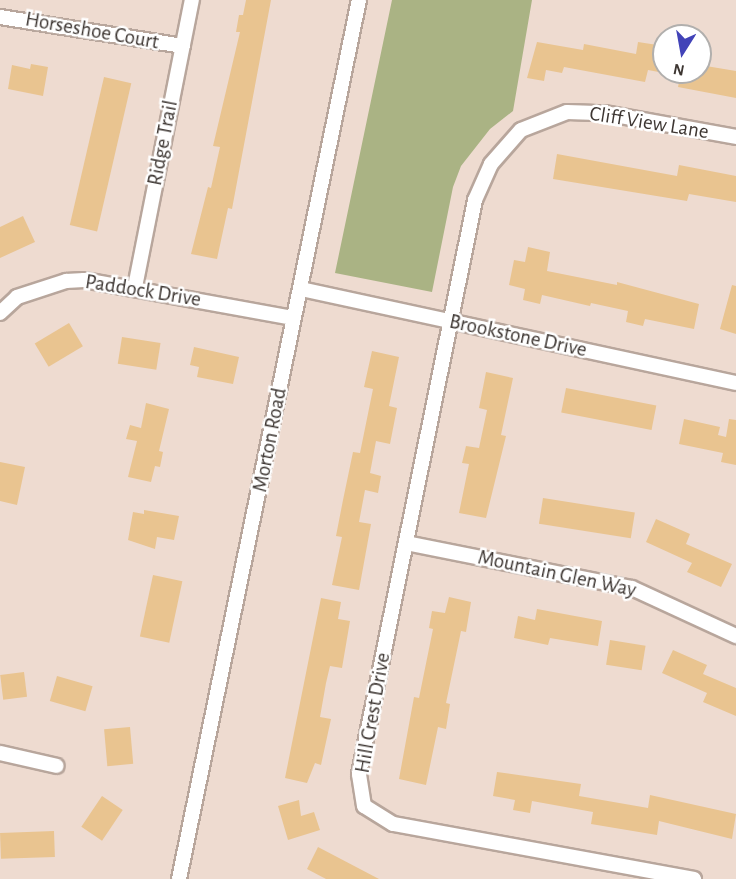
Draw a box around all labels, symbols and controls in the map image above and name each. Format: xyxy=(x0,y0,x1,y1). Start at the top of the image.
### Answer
street label: Horseshoe Court xyxy=(23,7,161,55)
north arrow xyxy=(652,24,712,84)
text: N xyxy=(672,61,686,79)
street label: Ridge Trail xyxy=(142,98,184,188)
street label: Cliff View Lane xyxy=(588,101,710,145)
street label: Paddock Drive xyxy=(83,269,203,313)
street label: Brookstone Drive xyxy=(447,309,589,363)
street label: Morton Road xyxy=(248,386,292,494)
street label: Mountain Glen Way xyxy=(476,545,638,603)
street label: Hill Crest Drive xyxy=(350,651,396,775)

